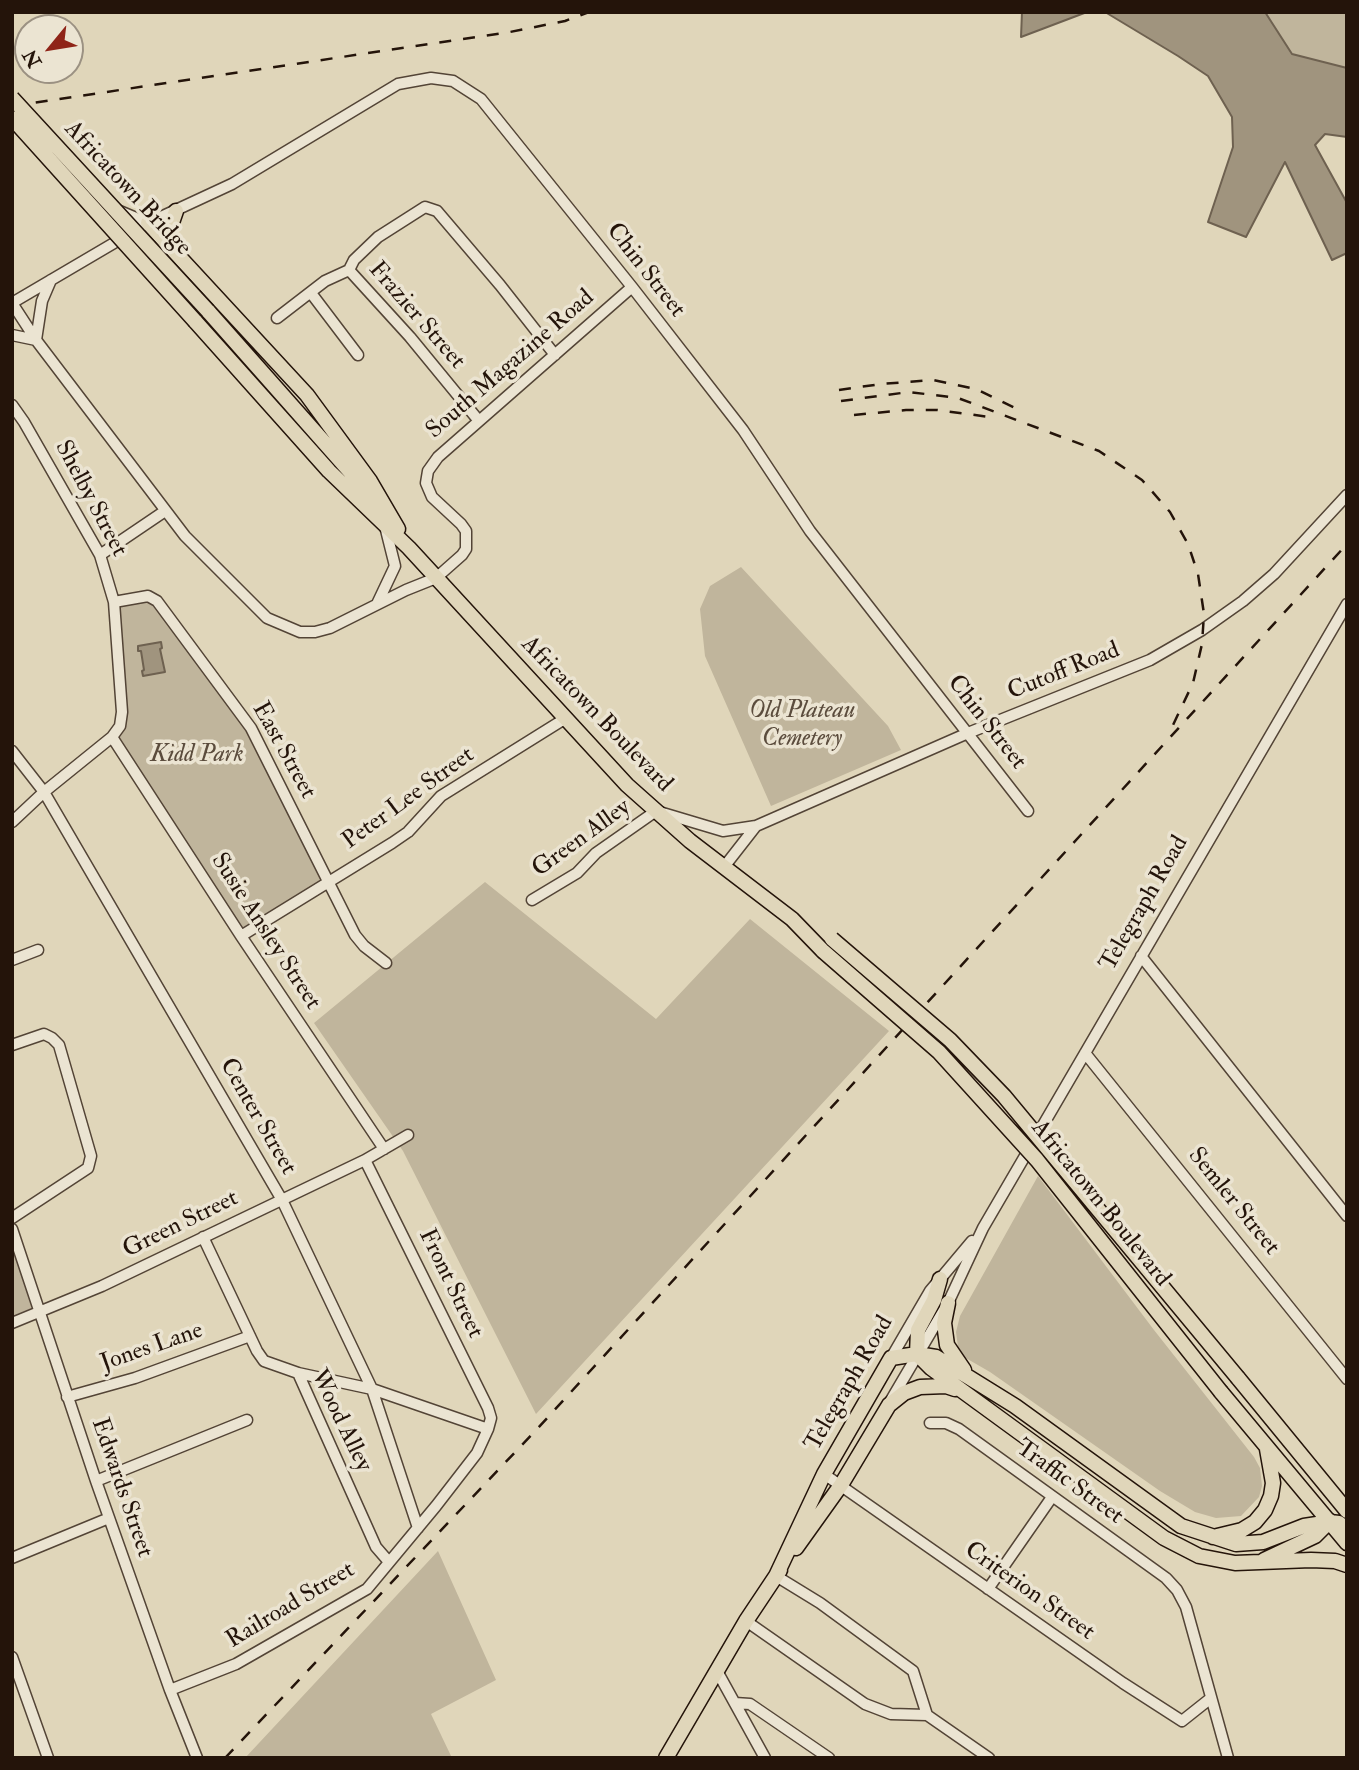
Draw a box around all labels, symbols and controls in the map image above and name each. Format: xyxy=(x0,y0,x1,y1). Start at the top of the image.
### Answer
north arrow xyxy=(14,14,84,84)
text: N xyxy=(18,45,47,72)
street label: Africatown Bridge xyxy=(57,116,197,262)
street label: Chin Street xyxy=(599,218,691,324)
street label: Frazier Street xyxy=(361,256,471,376)
street label: South Magazine Road xyxy=(421,284,601,446)
street label: Shelby Street xyxy=(47,436,133,562)
street label: Africatown Boulevard xyxy=(514,631,678,799)
street label: Cutoff Road xyxy=(1004,637,1124,707)
street label: Chin Street xyxy=(940,670,1032,776)
street label: East Street xyxy=(245,698,321,804)
park label: Old Plateau Cemetery xyxy=(749,698,855,754)
park label: Kidd Park xyxy=(150,742,244,770)
street label: Peter Lee Street xyxy=(338,742,480,856)
street label: Green Alley xyxy=(527,794,637,884)
street label: Telegraph Road xyxy=(1095,831,1195,977)
street label: Susie Ansley Street xyxy=(204,848,326,1016)
street label: Center Street xyxy=(212,1054,302,1180)
street label: Africatown Boulevard xyxy=(1024,1115,1176,1293)
street label: Semler Street xyxy=(1181,1142,1285,1262)
street label: Green Street xyxy=(119,1185,243,1265)
street label: Front Street xyxy=(411,1225,489,1343)
street label: Telegraph Road xyxy=(800,1311,900,1457)
street label: Jones Lane xyxy=(97,1317,207,1379)
street label: Wood Alley xyxy=(303,1365,377,1477)
street label: Edwards Street xyxy=(84,1415,158,1561)
street label: Traffic Street xyxy=(1010,1434,1128,1532)
street label: Criterion Street xyxy=(958,1537,1100,1647)
street label: Railroad Street xyxy=(222,1556,360,1656)

